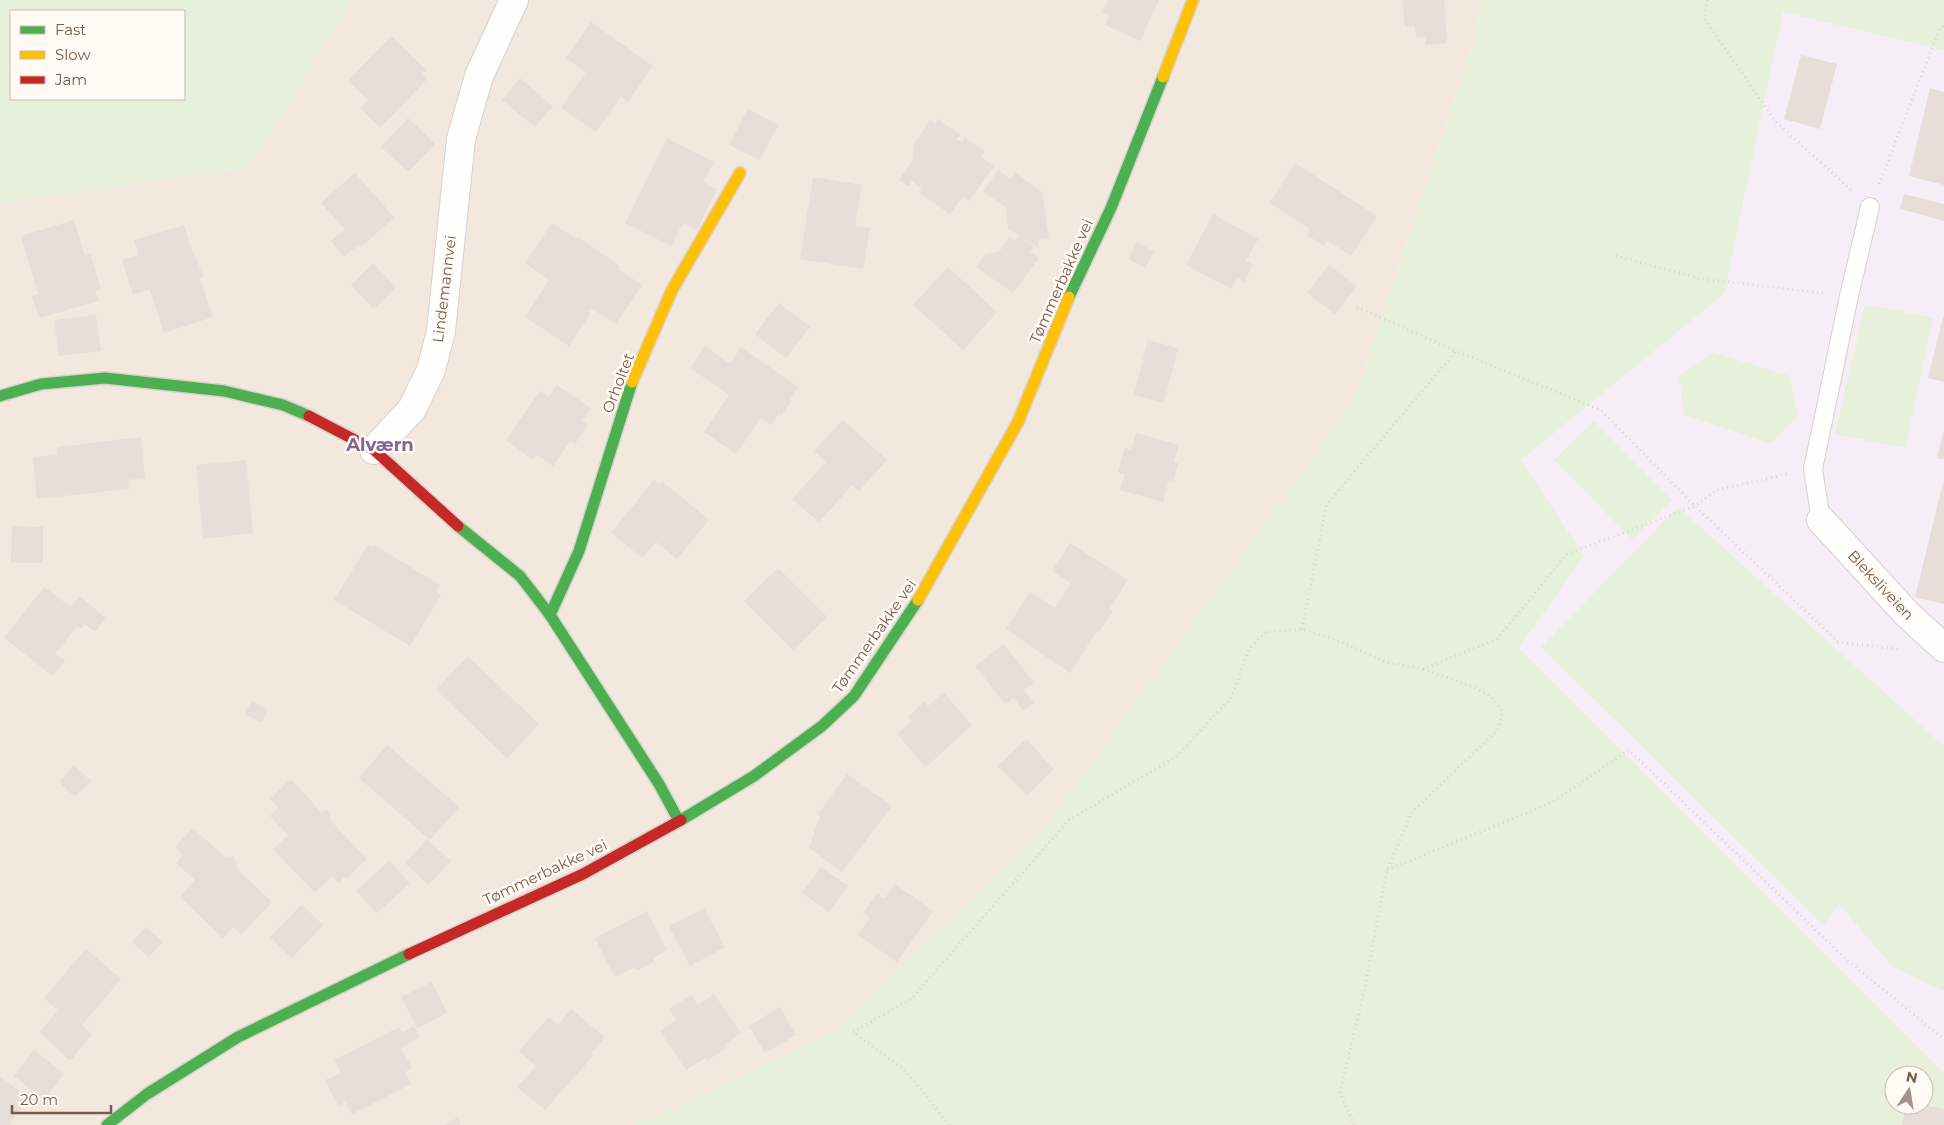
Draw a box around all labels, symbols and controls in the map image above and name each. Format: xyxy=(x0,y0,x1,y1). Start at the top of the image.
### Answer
legend xyxy=(10,10,185,100)
text: Fast xyxy=(55,20,86,39)
text: Slow xyxy=(55,45,91,64)
text: Jam xyxy=(54,70,87,89)
street label: Tømmerbakke vei xyxy=(1025,216,1097,346)
street label: Lindemannvei xyxy=(428,234,460,344)
street label: Orholtet xyxy=(598,350,638,416)
district label: Alværn xyxy=(345,434,414,456)
street label: Bleksliveien xyxy=(1844,546,1918,624)
street label: Tømmerbakke vei xyxy=(828,575,920,697)
street label: Tømmerbakke vei xyxy=(480,835,610,909)
north arrow xyxy=(1884,1065,1934,1115)
text: N xyxy=(1904,1067,1919,1087)
scale bar xyxy=(12,1082,111,1114)
text: 20 m xyxy=(20,1090,58,1109)

